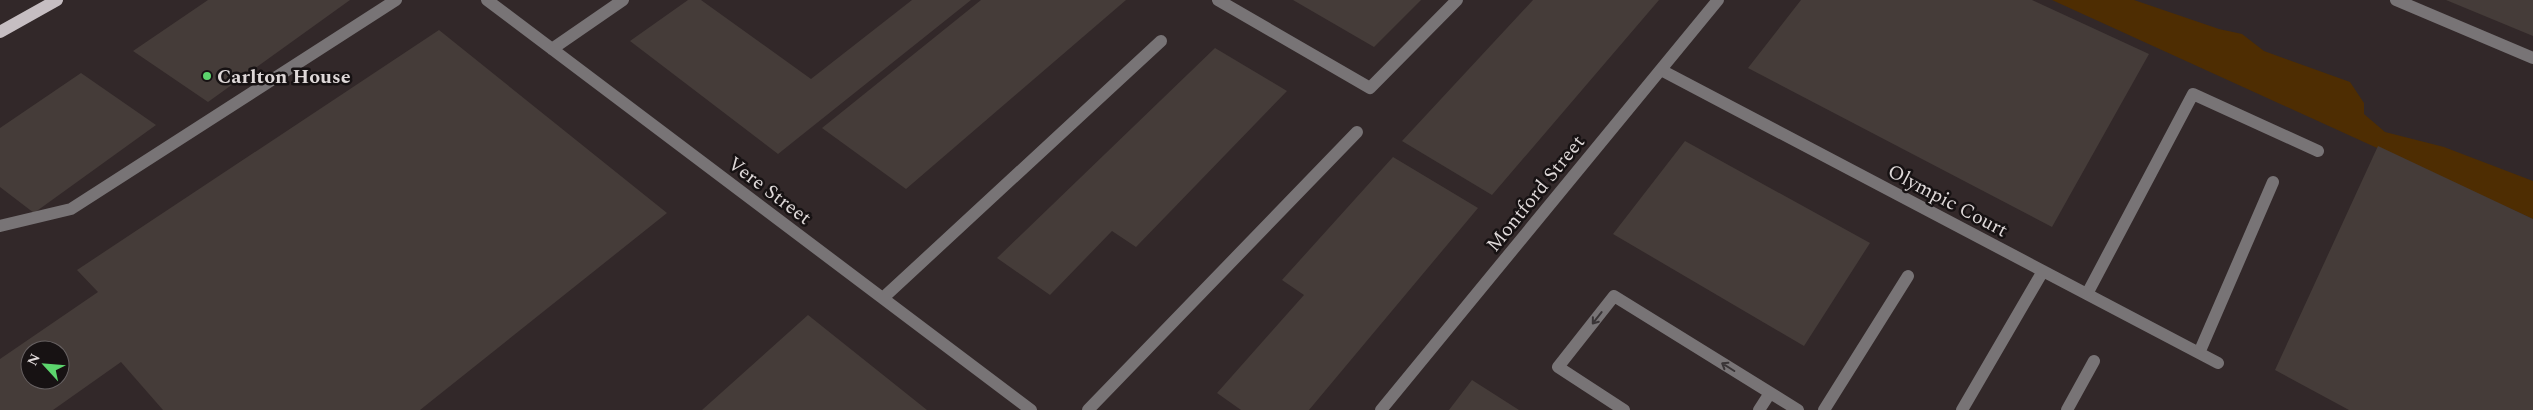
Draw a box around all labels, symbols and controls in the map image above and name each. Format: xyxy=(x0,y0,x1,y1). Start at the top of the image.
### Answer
place label: Carlton House xyxy=(217,62,351,92)
marker: Carlton House xyxy=(201,70,213,82)
street label: Montford Street xyxy=(1479,129,1592,259)
street label: Vere Street xyxy=(721,149,818,232)
street label: Olympic Court xyxy=(1882,157,2013,245)
one-way arrow xyxy=(1591,311,1602,324)
north arrow xyxy=(20,340,70,390)
text: N xyxy=(22,350,46,369)
one-way arrow xyxy=(1722,362,1736,372)

